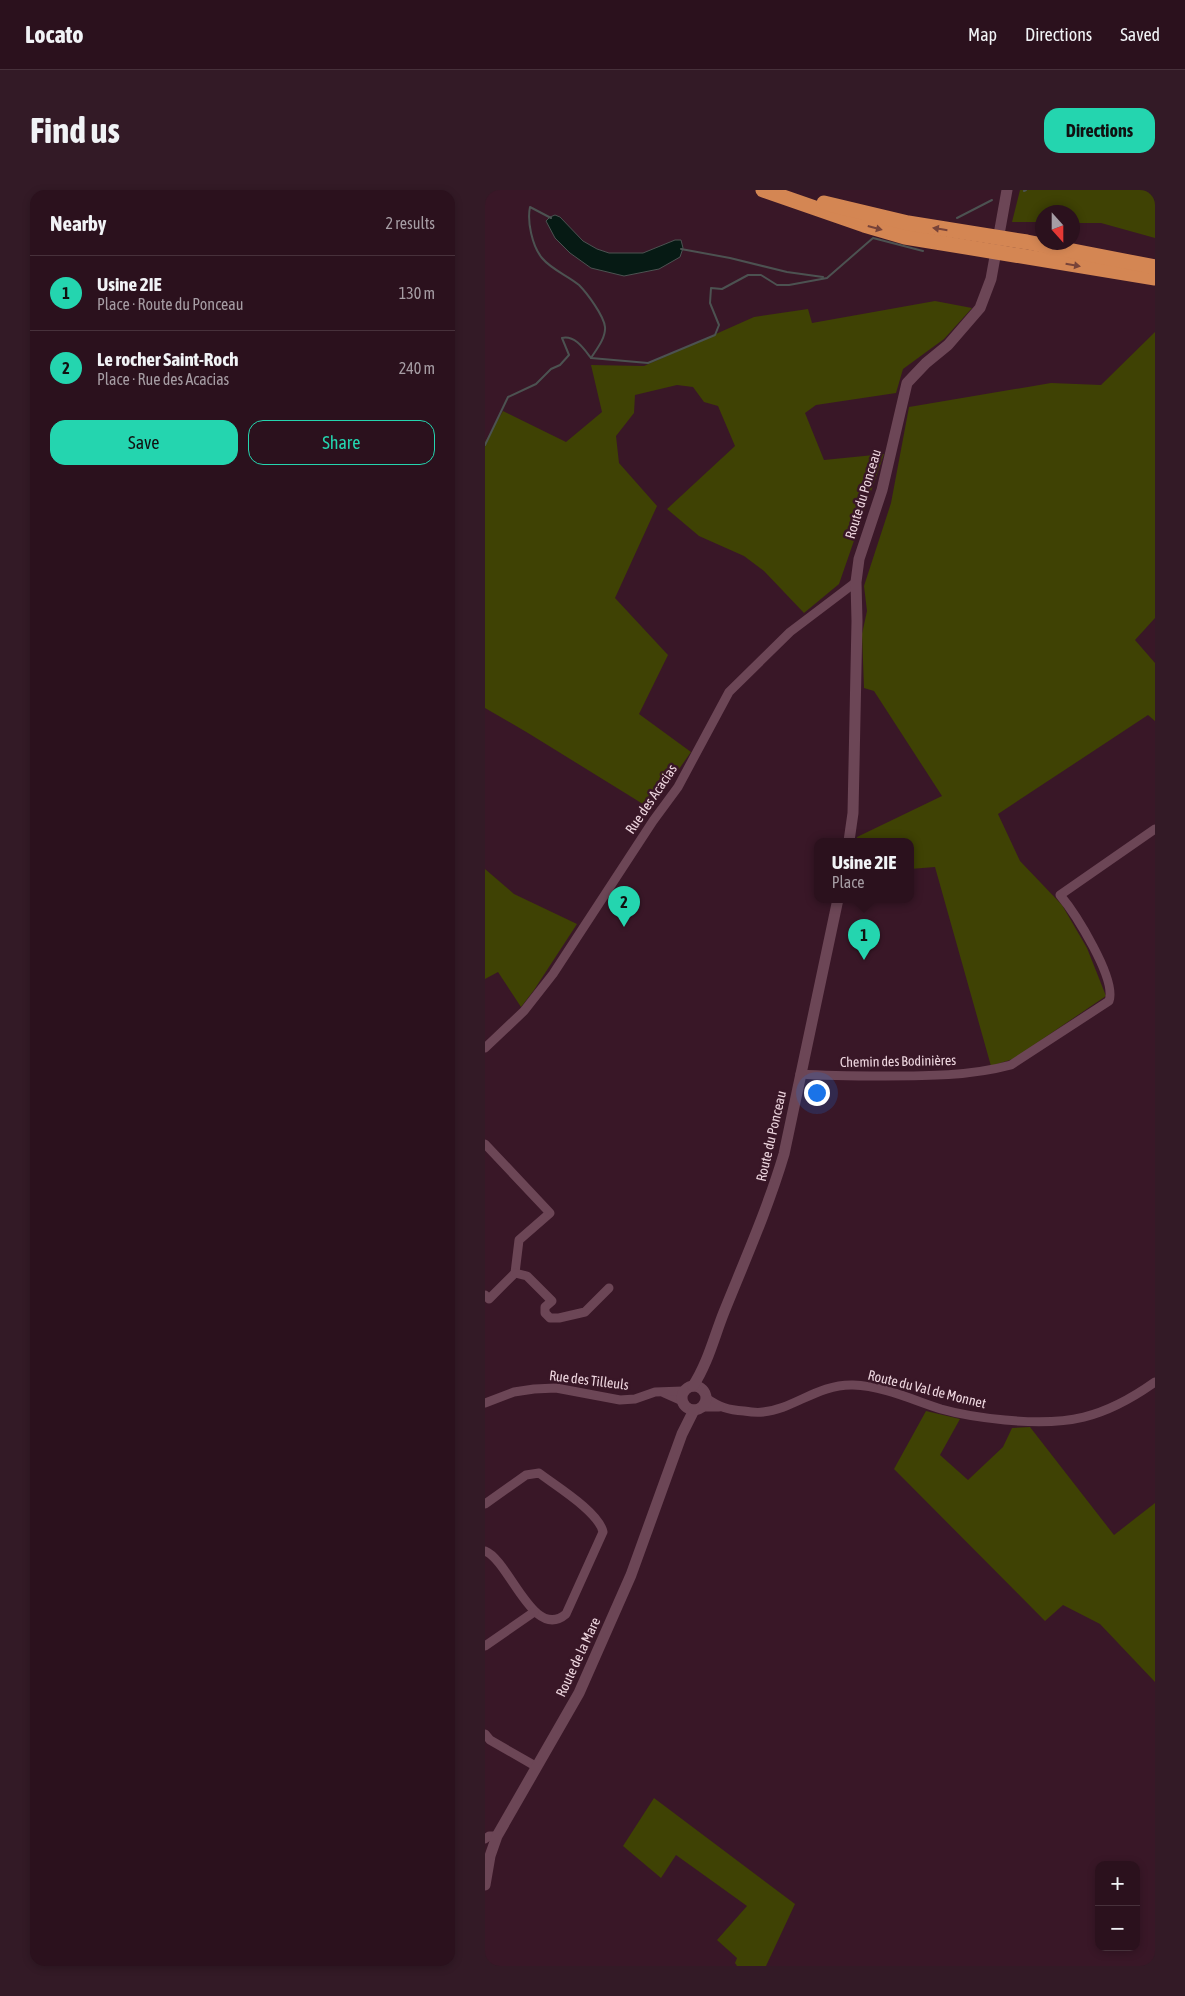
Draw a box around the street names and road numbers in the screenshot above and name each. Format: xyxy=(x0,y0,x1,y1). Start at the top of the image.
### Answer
street label: Route du Ponceau xyxy=(842,447,884,541)
street label: Rue des Acacias xyxy=(622,761,680,837)
street label: Chemin des Bodinières xyxy=(840,1052,956,1070)
street label: Route du Ponceau xyxy=(753,1089,789,1183)
street label: Rue des Tilleuls xyxy=(548,1367,630,1393)
street label: Route du Val de Monnet xyxy=(866,1367,988,1411)
street label: Route de la Mare xyxy=(553,1615,603,1699)

